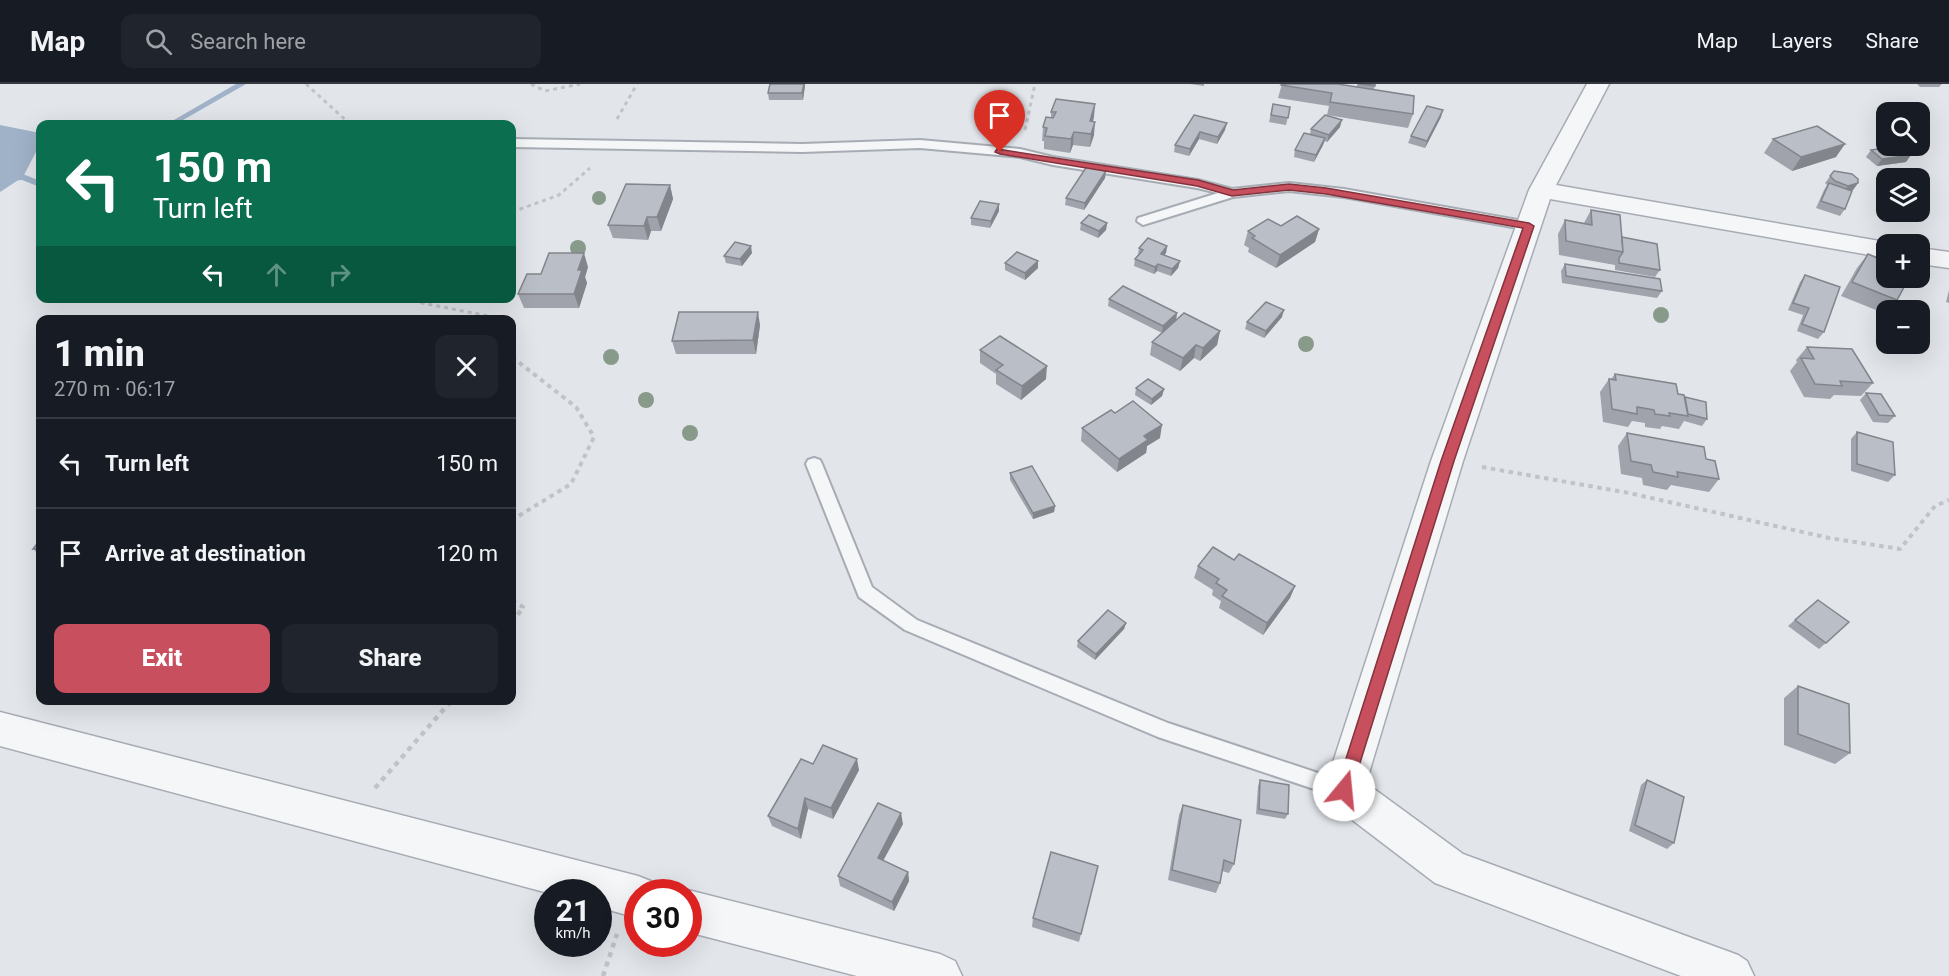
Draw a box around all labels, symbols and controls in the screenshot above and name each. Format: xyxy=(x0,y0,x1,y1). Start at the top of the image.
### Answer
search box xyxy=(121,14,541,68)
text: Map xyxy=(30,25,85,58)
icon: search xyxy=(142,25,175,58)
text: Search here xyxy=(190,29,306,54)
text: Map xyxy=(1696,29,1738,53)
text: Layers xyxy=(1771,29,1832,53)
text: Share xyxy=(1865,29,1919,53)
pin xyxy=(974,90,1025,152)
icon: arrive xyxy=(983,99,1016,132)
map controls xyxy=(1876,102,1930,354)
button: search xyxy=(1876,102,1930,156)
text: 150 m xyxy=(153,143,272,192)
icon: left xyxy=(54,144,132,222)
button: layers xyxy=(1876,168,1930,222)
text: Turn left xyxy=(153,193,253,225)
button: + xyxy=(1876,234,1930,288)
icon: left xyxy=(197,258,230,291)
icon: ahead xyxy=(260,258,293,291)
icon: right xyxy=(323,258,356,291)
button: − xyxy=(1876,300,1930,354)
text: 1 min xyxy=(54,333,145,375)
button: close xyxy=(435,335,498,398)
text: 270 m · 06:17 xyxy=(54,377,175,401)
icon: left xyxy=(54,447,87,480)
text: Turn left xyxy=(105,451,189,476)
text: 150 m xyxy=(436,451,498,476)
icon: arrive xyxy=(54,537,87,570)
text: Arrive at destination xyxy=(105,541,306,566)
text: 120 m xyxy=(436,541,498,566)
button: Exit xyxy=(54,624,270,693)
button: Share xyxy=(282,624,498,693)
position arrow xyxy=(1312,758,1376,822)
speed limit sign: 30 xyxy=(624,879,702,957)
text: 21 xyxy=(556,893,590,928)
text: km/h xyxy=(555,924,591,942)

